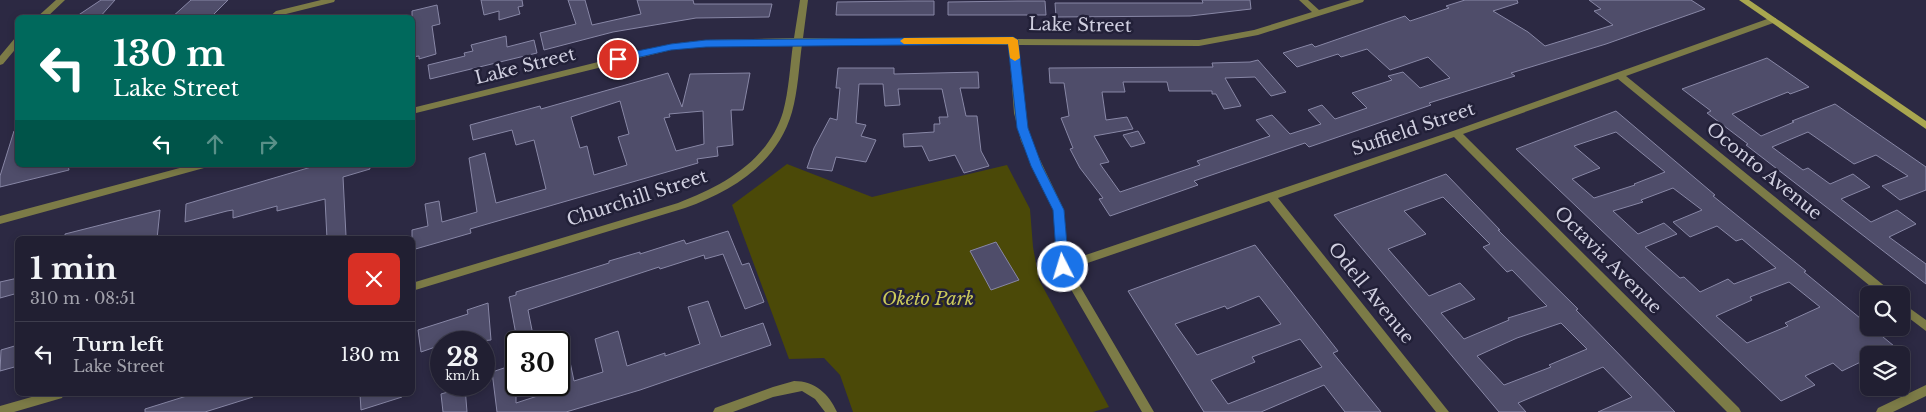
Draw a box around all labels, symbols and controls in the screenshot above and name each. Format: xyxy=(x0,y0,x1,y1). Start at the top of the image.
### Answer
street label: Lake Street xyxy=(1028,13,1132,37)
text: 130 m xyxy=(113,32,225,75)
icon: left xyxy=(30,35,95,100)
pin xyxy=(597,38,639,80)
street label: Lake Street xyxy=(472,43,578,89)
icon: arrive xyxy=(604,45,632,73)
text: Lake Street xyxy=(113,75,239,102)
street label: Suffield Street xyxy=(1349,98,1478,160)
street label: Oconto Avenue xyxy=(1702,118,1826,224)
icon: left xyxy=(148,130,176,158)
icon: ahead xyxy=(201,130,229,158)
icon: right xyxy=(254,130,282,158)
street label: Churchill Street xyxy=(564,165,710,231)
street label: Octavia Avenue xyxy=(1550,202,1666,318)
street label: Odell Avenue xyxy=(1323,238,1419,348)
position arrow xyxy=(1036,240,1088,292)
text: 1 min xyxy=(30,250,117,287)
button: close xyxy=(348,253,400,305)
map controls xyxy=(1860,286,1910,396)
button: search xyxy=(1860,286,1910,336)
text: 310 m · 08:51 xyxy=(30,288,136,308)
park label: Oketo Park xyxy=(882,288,974,310)
speed limit sign: 30 xyxy=(505,331,570,396)
text: Turn left xyxy=(73,333,164,356)
icon: left xyxy=(30,340,58,368)
text: 28 xyxy=(446,342,479,373)
text: 130 m xyxy=(340,343,400,366)
button: layers xyxy=(1860,346,1910,396)
text: Lake Street xyxy=(73,356,165,376)
text: km/h xyxy=(445,368,480,383)

